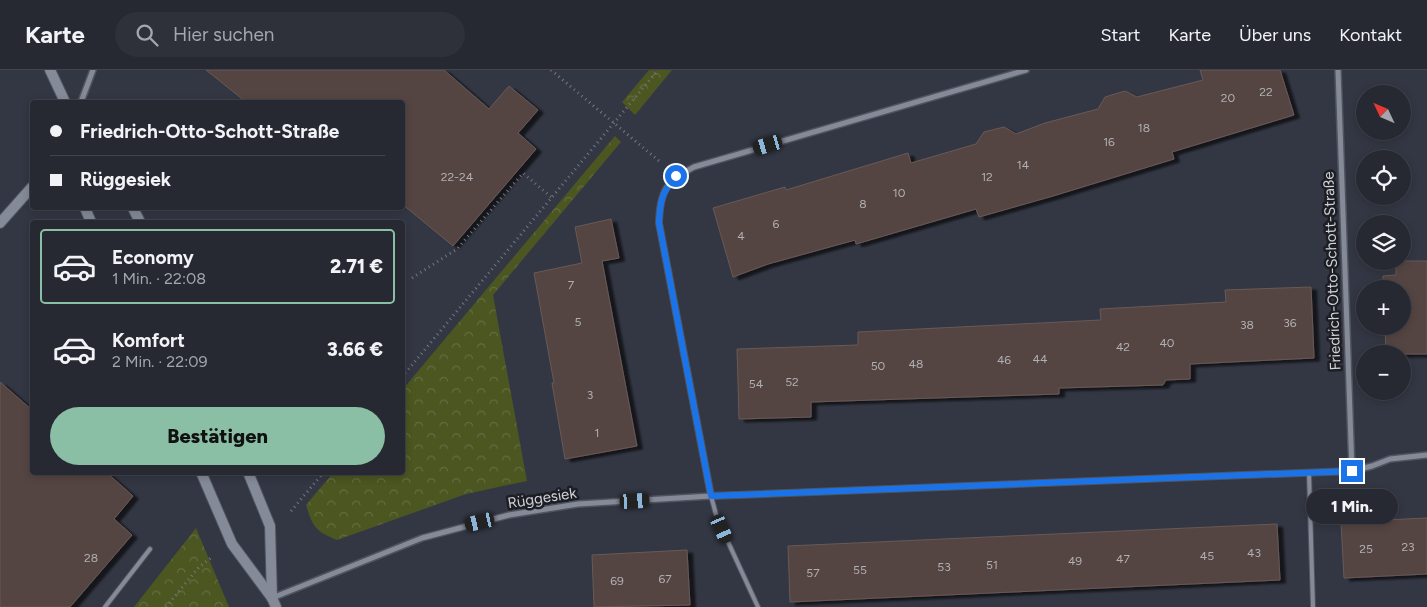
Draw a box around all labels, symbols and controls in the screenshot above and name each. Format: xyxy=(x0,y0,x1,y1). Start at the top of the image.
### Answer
search box xyxy=(115,12,465,57)
text: Karte xyxy=(25,20,85,49)
icon: search xyxy=(133,21,161,49)
text: Hier suchen xyxy=(173,23,274,46)
text: Start xyxy=(1101,24,1140,46)
text: Karte xyxy=(1168,24,1211,46)
text: Über uns xyxy=(1239,24,1311,46)
text: Kontakt xyxy=(1339,24,1402,46)
house number: 22 xyxy=(1259,85,1273,99)
north arrow xyxy=(1356,85,1411,140)
map controls xyxy=(1356,85,1411,400)
house number: 20 xyxy=(1221,91,1236,105)
text: Friedrich-Otto-Schott-Straße xyxy=(80,120,339,143)
house number: 18 xyxy=(1138,121,1150,135)
car xyxy=(751,134,784,156)
house number: 16 xyxy=(1103,135,1115,149)
button: locate xyxy=(1356,150,1411,205)
house number: 14 xyxy=(1017,158,1030,172)
route start xyxy=(665,165,687,187)
text: Rüggesiek xyxy=(80,168,171,191)
house number: 22-24 xyxy=(441,170,474,184)
house number: 12 xyxy=(981,170,993,184)
street label: Friedrich-Otto-Schott-Straße xyxy=(1320,171,1344,371)
house number: 10 xyxy=(893,186,906,200)
house number: 8 xyxy=(859,197,867,211)
button: layers xyxy=(1356,215,1411,270)
house number: 6 xyxy=(773,217,780,231)
house number: 4 xyxy=(737,229,745,243)
icon: car xyxy=(52,244,97,289)
text: Economy xyxy=(112,246,194,269)
text: 2.71 € xyxy=(330,255,383,278)
text: 1 Min. · 22:08 xyxy=(112,269,206,288)
house number: 7 xyxy=(568,278,575,292)
button: + xyxy=(1356,280,1411,335)
house number: 5 xyxy=(575,315,582,329)
house number: 36 xyxy=(1283,316,1297,330)
house number: 38 xyxy=(1240,318,1254,332)
icon: car xyxy=(52,327,97,372)
text: Komfort xyxy=(112,329,185,352)
house number: 40 xyxy=(1159,336,1175,350)
text: 3.66 € xyxy=(327,338,383,361)
house number: 42 xyxy=(1116,340,1130,354)
button: − xyxy=(1356,345,1411,400)
text: 2 Min. · 22:09 xyxy=(112,352,208,371)
house number: 44 xyxy=(1033,352,1048,366)
house number: 46 xyxy=(997,353,1011,367)
house number: 48 xyxy=(909,357,923,371)
house number: 50 xyxy=(871,359,886,373)
house number: 52 xyxy=(785,375,799,389)
house number: 54 xyxy=(749,377,764,391)
house number: 3 xyxy=(587,388,593,402)
button: Bestätigen xyxy=(50,407,385,465)
house number: 1 xyxy=(595,426,599,440)
route end xyxy=(1341,460,1363,482)
street label: Rüggesiek xyxy=(506,484,578,512)
callout: 1 Min. xyxy=(1306,488,1398,524)
car xyxy=(619,493,650,509)
text: 1 Min. xyxy=(1331,497,1373,516)
car xyxy=(463,511,496,533)
car xyxy=(709,512,734,546)
house number: 23 xyxy=(1401,540,1415,554)
house number: 25 xyxy=(1359,542,1373,556)
house number: 43 xyxy=(1247,546,1261,560)
house number: 45 xyxy=(1200,549,1214,563)
house number: 28 xyxy=(84,551,98,565)
house number: 47 xyxy=(1116,552,1130,566)
house number: 49 xyxy=(1068,554,1082,568)
house number: 51 xyxy=(986,558,998,572)
house number: 53 xyxy=(937,560,951,574)
house number: 55 xyxy=(853,563,867,577)
house number: 57 xyxy=(806,566,820,580)
house number: 67 xyxy=(658,572,672,586)
house number: 69 xyxy=(610,574,624,588)

